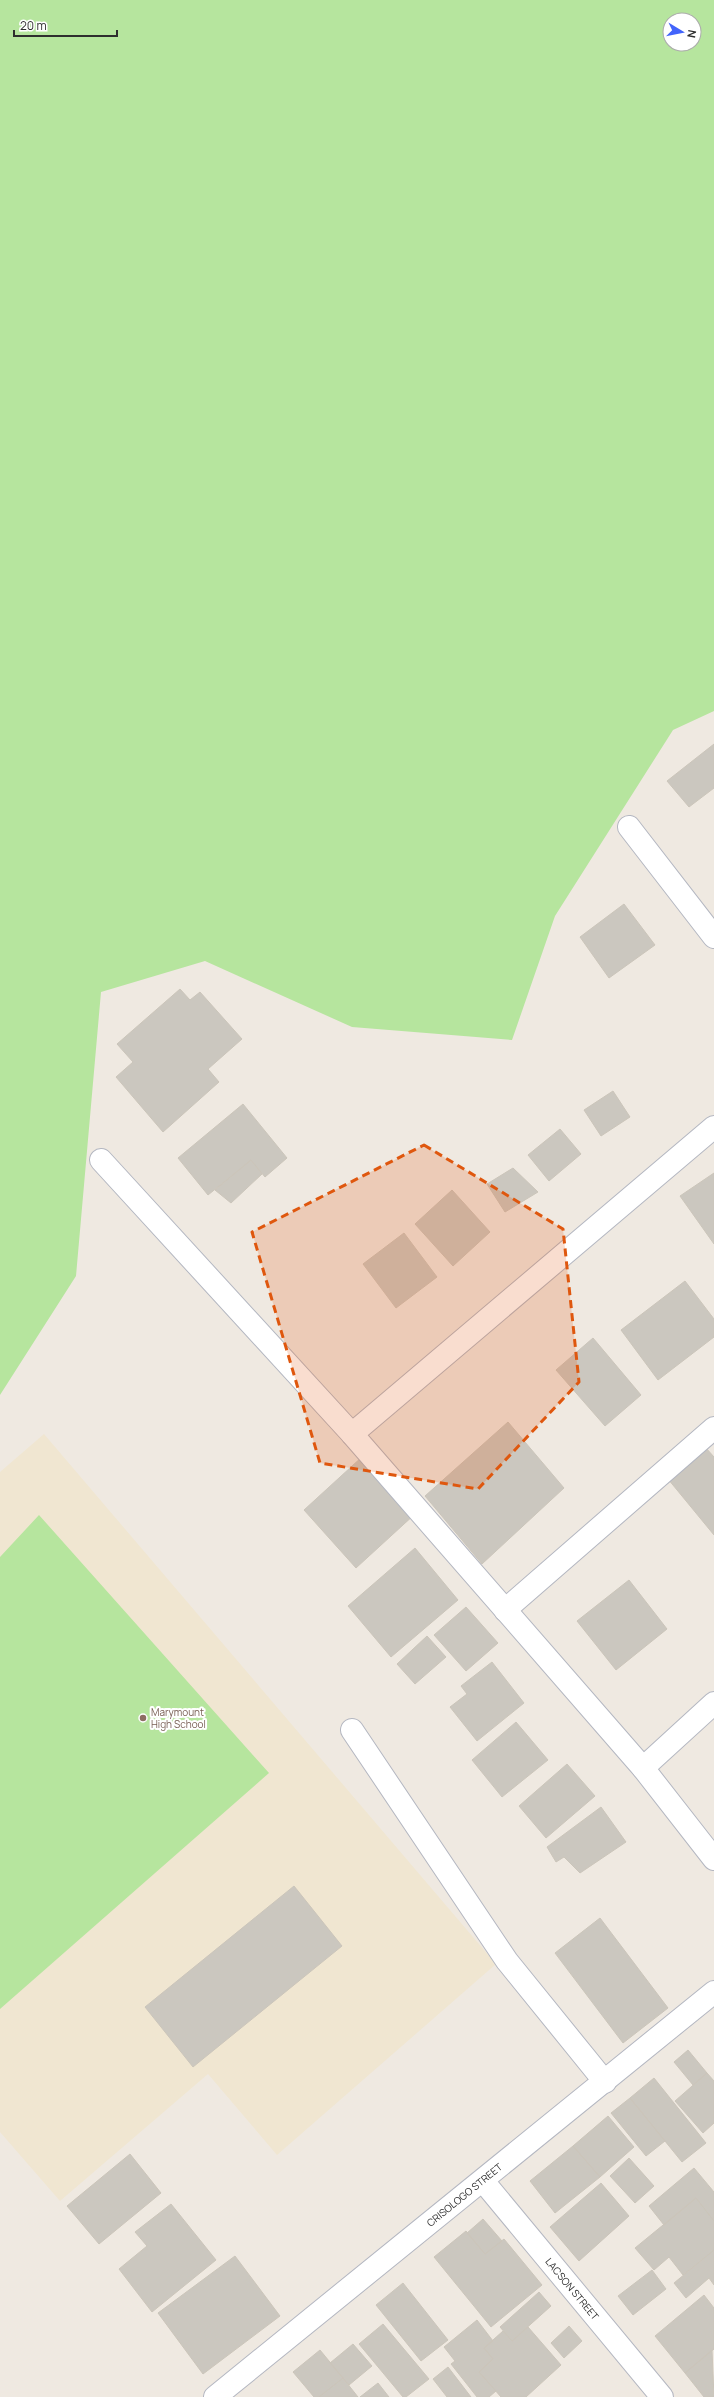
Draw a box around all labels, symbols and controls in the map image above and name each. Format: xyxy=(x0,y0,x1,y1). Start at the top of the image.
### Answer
scale bar xyxy=(14,12,117,38)
north arrow xyxy=(662,12,702,52)
text: 20 m xyxy=(20,17,47,34)
text: N xyxy=(684,29,700,39)
place label: Marymount High School xyxy=(151,1705,206,1731)
marker: Marymount High School xyxy=(138,1713,148,1723)
street label: CRISOLOGO STREET xyxy=(424,2160,505,2230)
street label: LACSON STREET xyxy=(542,2255,602,2323)

